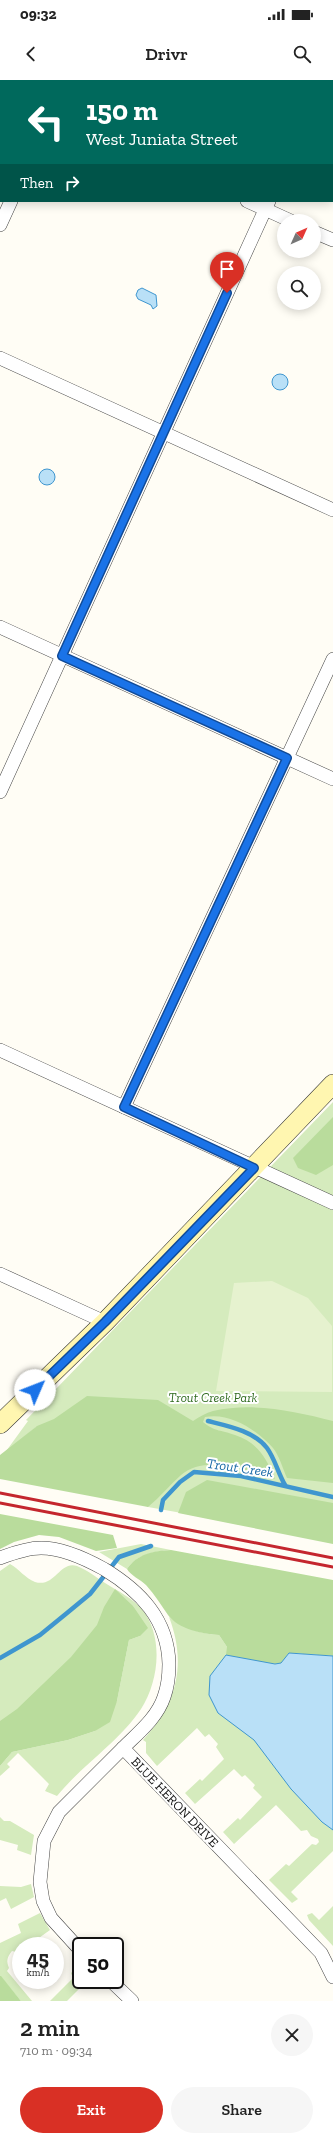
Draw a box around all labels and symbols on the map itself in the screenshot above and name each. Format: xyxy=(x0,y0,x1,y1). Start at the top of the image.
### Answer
north arrow xyxy=(277,214,321,258)
pin xyxy=(210,252,244,293)
position arrow xyxy=(14,1369,56,1411)
park label: Trout Creek Park xyxy=(169,1390,258,1405)
water label: Trout Creek xyxy=(206,1455,274,1481)
street label: BLUE HERON DRIVE xyxy=(128,1754,222,1850)
speed limit sign: 50 xyxy=(72,1937,124,1989)

